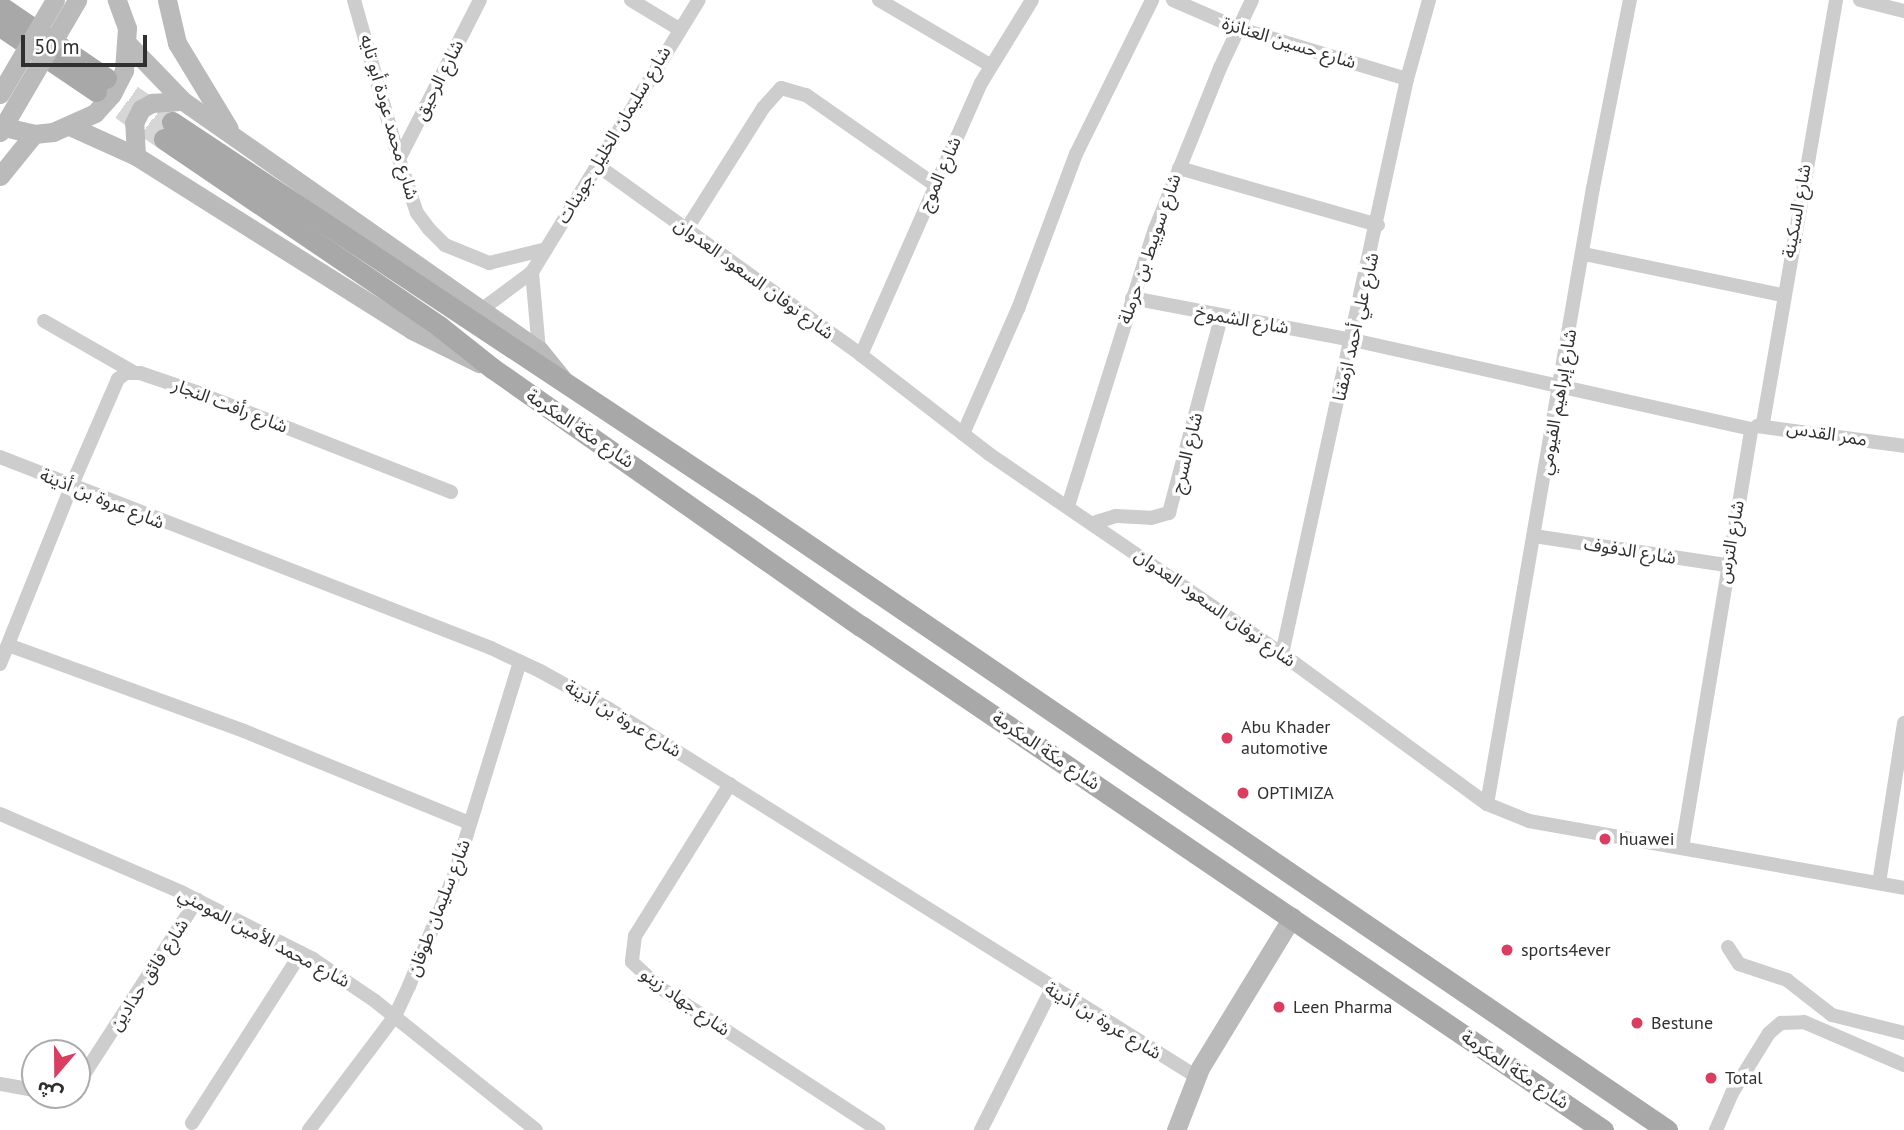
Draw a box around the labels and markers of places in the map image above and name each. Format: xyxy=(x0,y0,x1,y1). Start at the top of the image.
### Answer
place label: Abu Khader automotive xyxy=(1241,717,1330,760)
marker: Abu Khader automotive xyxy=(1219,730,1235,746)
place label: OPTIMIZA xyxy=(1257,782,1334,804)
marker: OPTIMIZA xyxy=(1235,785,1251,801)
place label: huawei xyxy=(1619,828,1674,850)
marker: huawei xyxy=(1597,831,1613,847)
place label: sports4ever xyxy=(1521,939,1611,961)
marker: sports4ever xyxy=(1499,942,1515,958)
place label: Leen Pharma xyxy=(1293,996,1392,1018)
marker: Leen Pharma xyxy=(1271,999,1287,1015)
place label: Bestune xyxy=(1651,1012,1713,1034)
marker: Bestune xyxy=(1629,1015,1645,1031)
place label: Total xyxy=(1725,1067,1763,1089)
marker: Total xyxy=(1703,1070,1719,1086)

